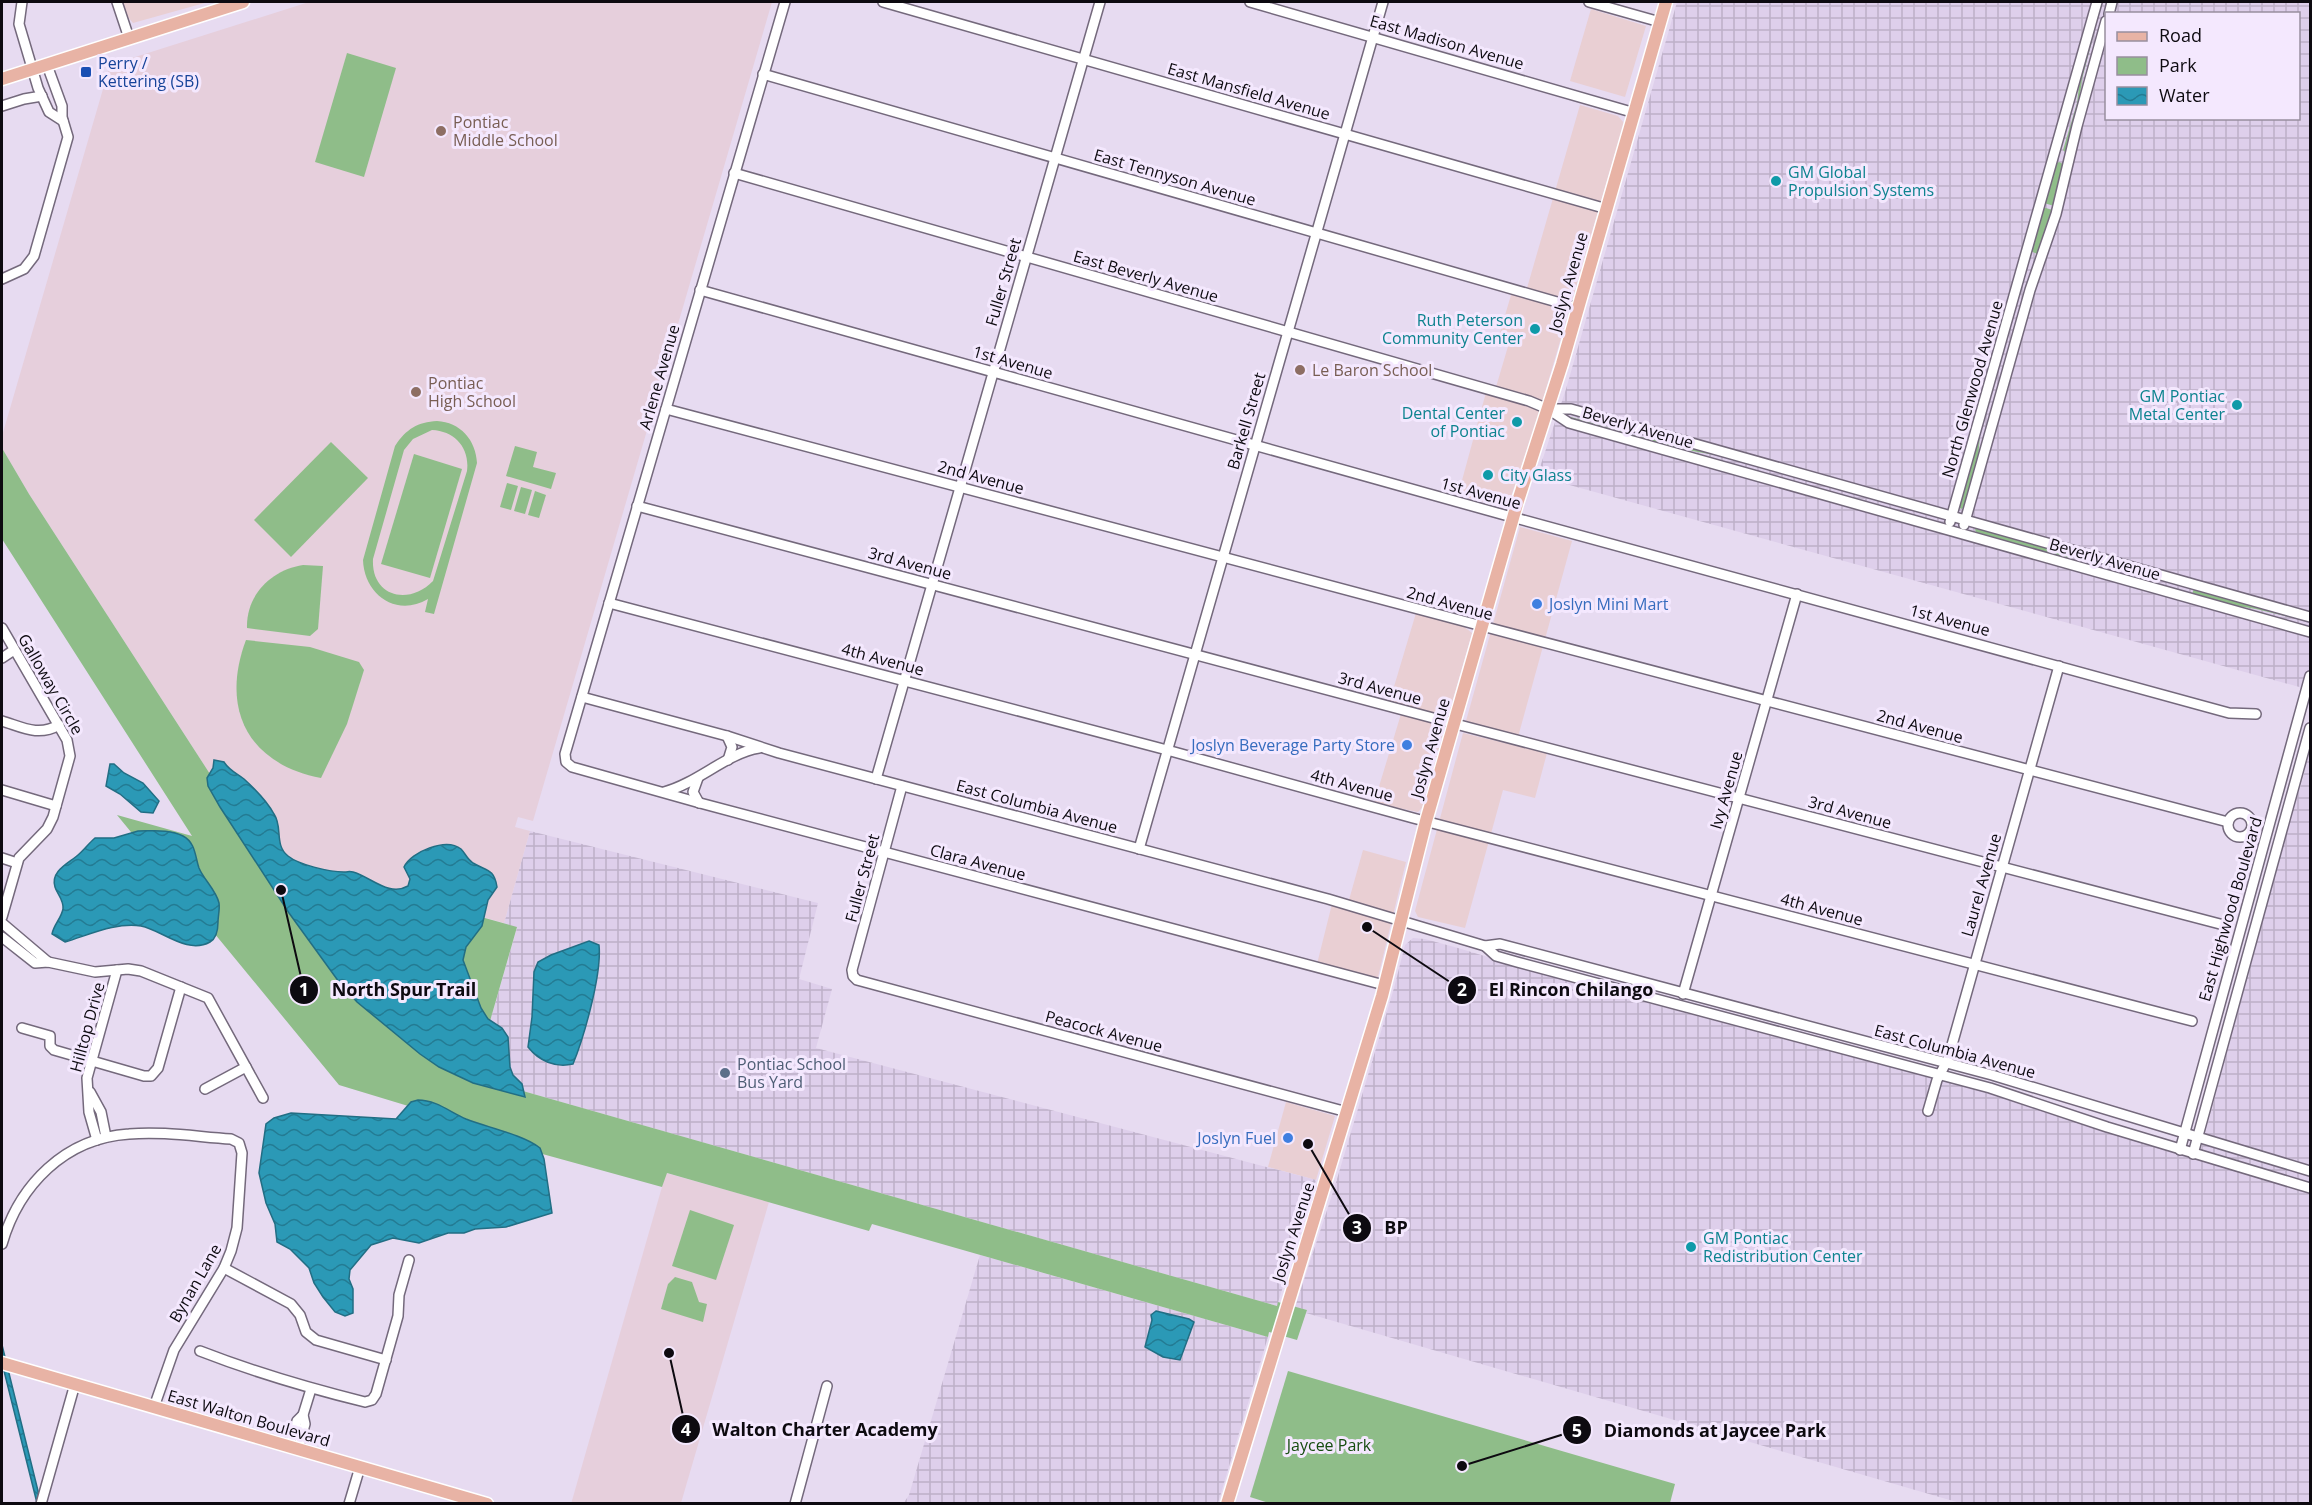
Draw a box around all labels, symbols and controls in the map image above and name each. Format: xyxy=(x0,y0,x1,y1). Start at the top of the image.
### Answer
street label: East Madison Avenue xyxy=(1367,9,1527,75)
legend xyxy=(2105,12,2300,120)
text: Road xyxy=(2159,23,2202,47)
place label: Perry / Kettering (SB) xyxy=(98,52,199,92)
text: Park xyxy=(2159,53,2197,77)
street label: East Mansfield Avenue xyxy=(1165,57,1333,125)
marker: Perry / Kettering (SB) xyxy=(79,65,93,79)
text: Water xyxy=(2159,83,2210,107)
place label: Pontiac Middle School xyxy=(453,111,558,151)
marker: Pontiac Middle School xyxy=(434,124,448,138)
street label: East Tennyson Avenue xyxy=(1091,143,1259,211)
place label: GM Global Propulsion Systems xyxy=(1788,161,1934,201)
marker: GM Global Propulsion Systems xyxy=(1769,174,1783,188)
street label: Joslyn Avenue xyxy=(1543,229,1593,337)
street label: Fuller Street xyxy=(980,235,1026,329)
street label: East Beverly Avenue xyxy=(1071,245,1221,307)
street label: North Glenwood Avenue xyxy=(1936,298,2008,480)
place label: Ruth Peterson Community Center xyxy=(1382,309,1523,349)
street label: Arlene Avenue xyxy=(633,322,685,432)
marker: Ruth Peterson Community Center xyxy=(1528,322,1542,336)
street label: 1st Avenue xyxy=(970,340,1056,384)
place label: Le Baron School xyxy=(1312,359,1432,381)
marker: Le Baron School xyxy=(1293,363,1307,377)
street label: Barkell Street xyxy=(1222,370,1270,472)
place label: Pontiac High School xyxy=(428,372,516,412)
marker: Pontiac High School xyxy=(409,385,423,399)
place label: GM Pontiac Metal Center xyxy=(2129,385,2225,425)
marker: GM Pontiac Metal Center xyxy=(2230,398,2244,412)
street label: Beverly Avenue xyxy=(1580,401,1696,453)
place label: Dental Center of Pontiac xyxy=(1402,402,1505,442)
marker: Dental Center of Pontiac xyxy=(1510,415,1524,429)
street label: 2nd Avenue xyxy=(935,455,1027,499)
place label: City Glass xyxy=(1500,464,1572,486)
marker: City Glass xyxy=(1481,468,1495,482)
street label: 1st Avenue xyxy=(1438,472,1524,514)
street label: Beverly Avenue xyxy=(2047,533,2163,585)
street label: 3rd Avenue xyxy=(866,541,954,585)
street label: 2nd Avenue xyxy=(1404,581,1496,625)
place label: Joslyn Mini Mart xyxy=(1547,593,1669,615)
marker: Joslyn Mini Mart xyxy=(1530,597,1544,611)
street label: 1st Avenue xyxy=(1907,599,1993,641)
street label: Galloway Circle xyxy=(13,630,89,738)
street label: 4th Avenue xyxy=(839,637,927,681)
street label: 3rd Avenue xyxy=(1336,666,1424,710)
street label: Joslyn Avenue xyxy=(1405,695,1455,803)
street label: 2nd Avenue xyxy=(1874,704,1966,748)
place label: Joslyn Beverage Party Store xyxy=(1189,734,1395,756)
marker: Joslyn Beverage Party Store xyxy=(1400,738,1414,752)
street label: Ivy Avenue xyxy=(1704,748,1748,832)
street label: 4th Avenue xyxy=(1308,763,1396,807)
street label: East Columbia Avenue xyxy=(954,774,1120,838)
street label: 3rd Avenue xyxy=(1806,790,1894,834)
street label: East Highwood Boulevard xyxy=(2193,814,2267,1004)
street label: Fuller Street xyxy=(840,831,884,925)
street label: Laurel Avenue xyxy=(1956,831,2006,939)
street label: Clara Avenue xyxy=(928,839,1028,885)
street label: 4th Avenue xyxy=(1778,887,1866,931)
callout: North Spur Trail xyxy=(289,972,488,1008)
callout: El Rincon Chilango xyxy=(1447,972,1666,1008)
text: 1 xyxy=(299,977,309,1001)
text: North Spur Trail xyxy=(332,977,476,1001)
text: 2 xyxy=(1457,977,1467,1001)
text: El Rincon Chilango xyxy=(1489,977,1653,1001)
street label: Hilltop Drive xyxy=(64,980,110,1074)
street label: Peacock Avenue xyxy=(1043,1005,1165,1057)
street label: East Columbia Avenue xyxy=(1872,1019,2038,1083)
place label: Pontiac School Bus Yard xyxy=(737,1053,846,1093)
marker: Pontiac School Bus Yard xyxy=(718,1066,732,1080)
place label: Joslyn Fuel xyxy=(1195,1127,1276,1149)
marker: Joslyn Fuel xyxy=(1281,1131,1295,1145)
street label: Joslyn Avenue xyxy=(1266,1179,1319,1286)
callout: BP xyxy=(1342,1210,1420,1246)
text: 3 xyxy=(1352,1215,1362,1239)
text: BP xyxy=(1384,1215,1408,1239)
place label: GM Pontiac Redistribution Center xyxy=(1703,1227,1863,1267)
street label: Bynan Lane xyxy=(164,1240,226,1326)
marker: GM Pontiac Redistribution Center xyxy=(1684,1240,1698,1254)
street label: East Walton Boulevard xyxy=(165,1384,333,1452)
callout: Walton Charter Academy xyxy=(671,1411,950,1447)
callout: Diamonds at Jaycee Park xyxy=(1562,1412,1838,1448)
text: 4 xyxy=(681,1417,691,1441)
text: Walton Charter Academy xyxy=(712,1417,938,1441)
text: 5 xyxy=(1572,1418,1582,1442)
text: Diamonds at Jaycee Park xyxy=(1604,1418,1827,1442)
park label: Jaycee Park xyxy=(1285,1434,1372,1456)

